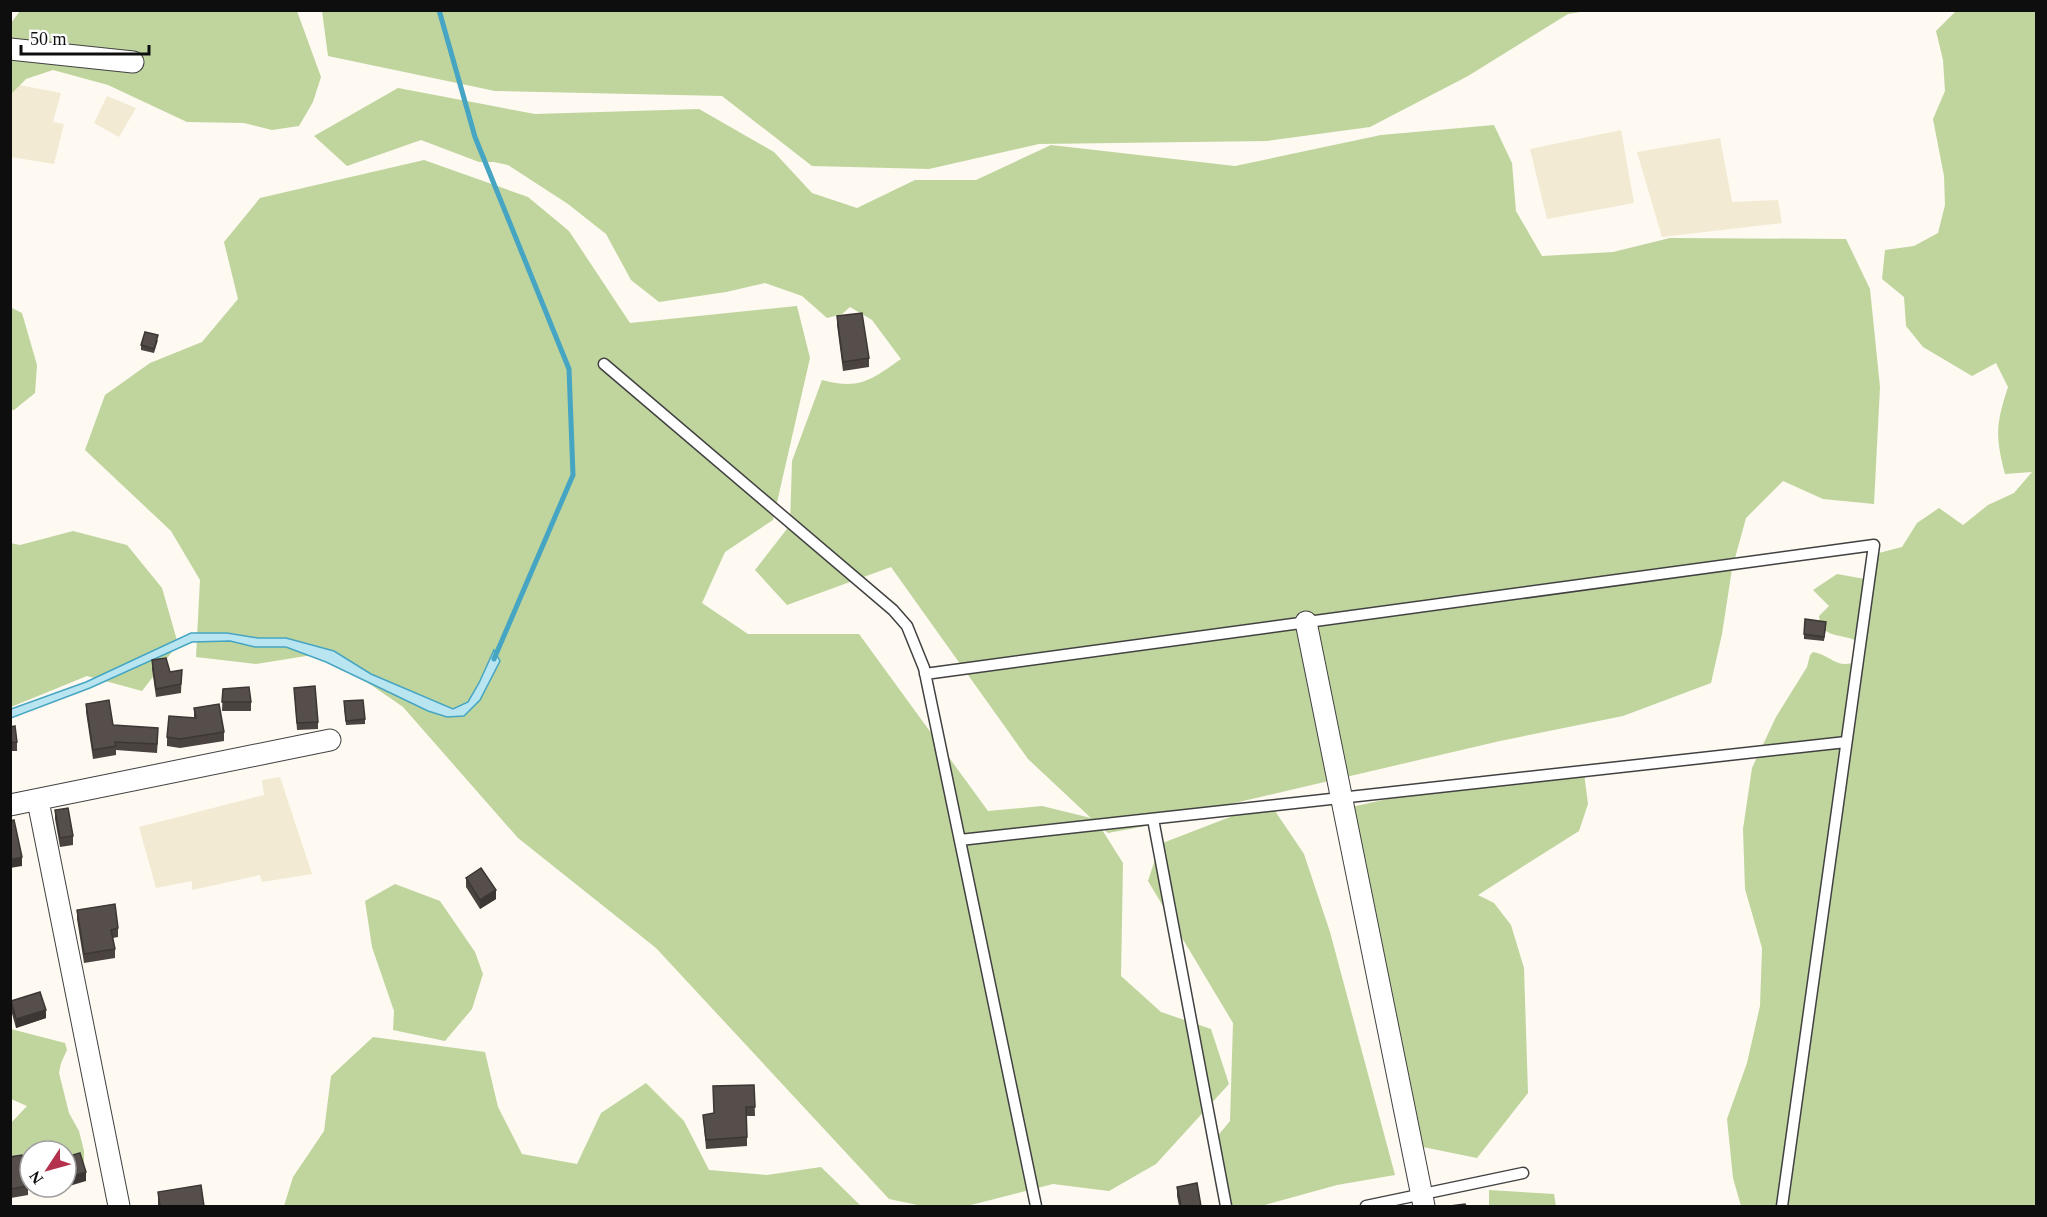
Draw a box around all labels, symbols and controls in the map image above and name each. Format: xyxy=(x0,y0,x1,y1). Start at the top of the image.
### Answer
scale bar xyxy=(21,18,148,56)
text: 50 m xyxy=(30,29,67,49)
north arrow xyxy=(18,1139,78,1199)
text: N xyxy=(26,1167,47,1187)

